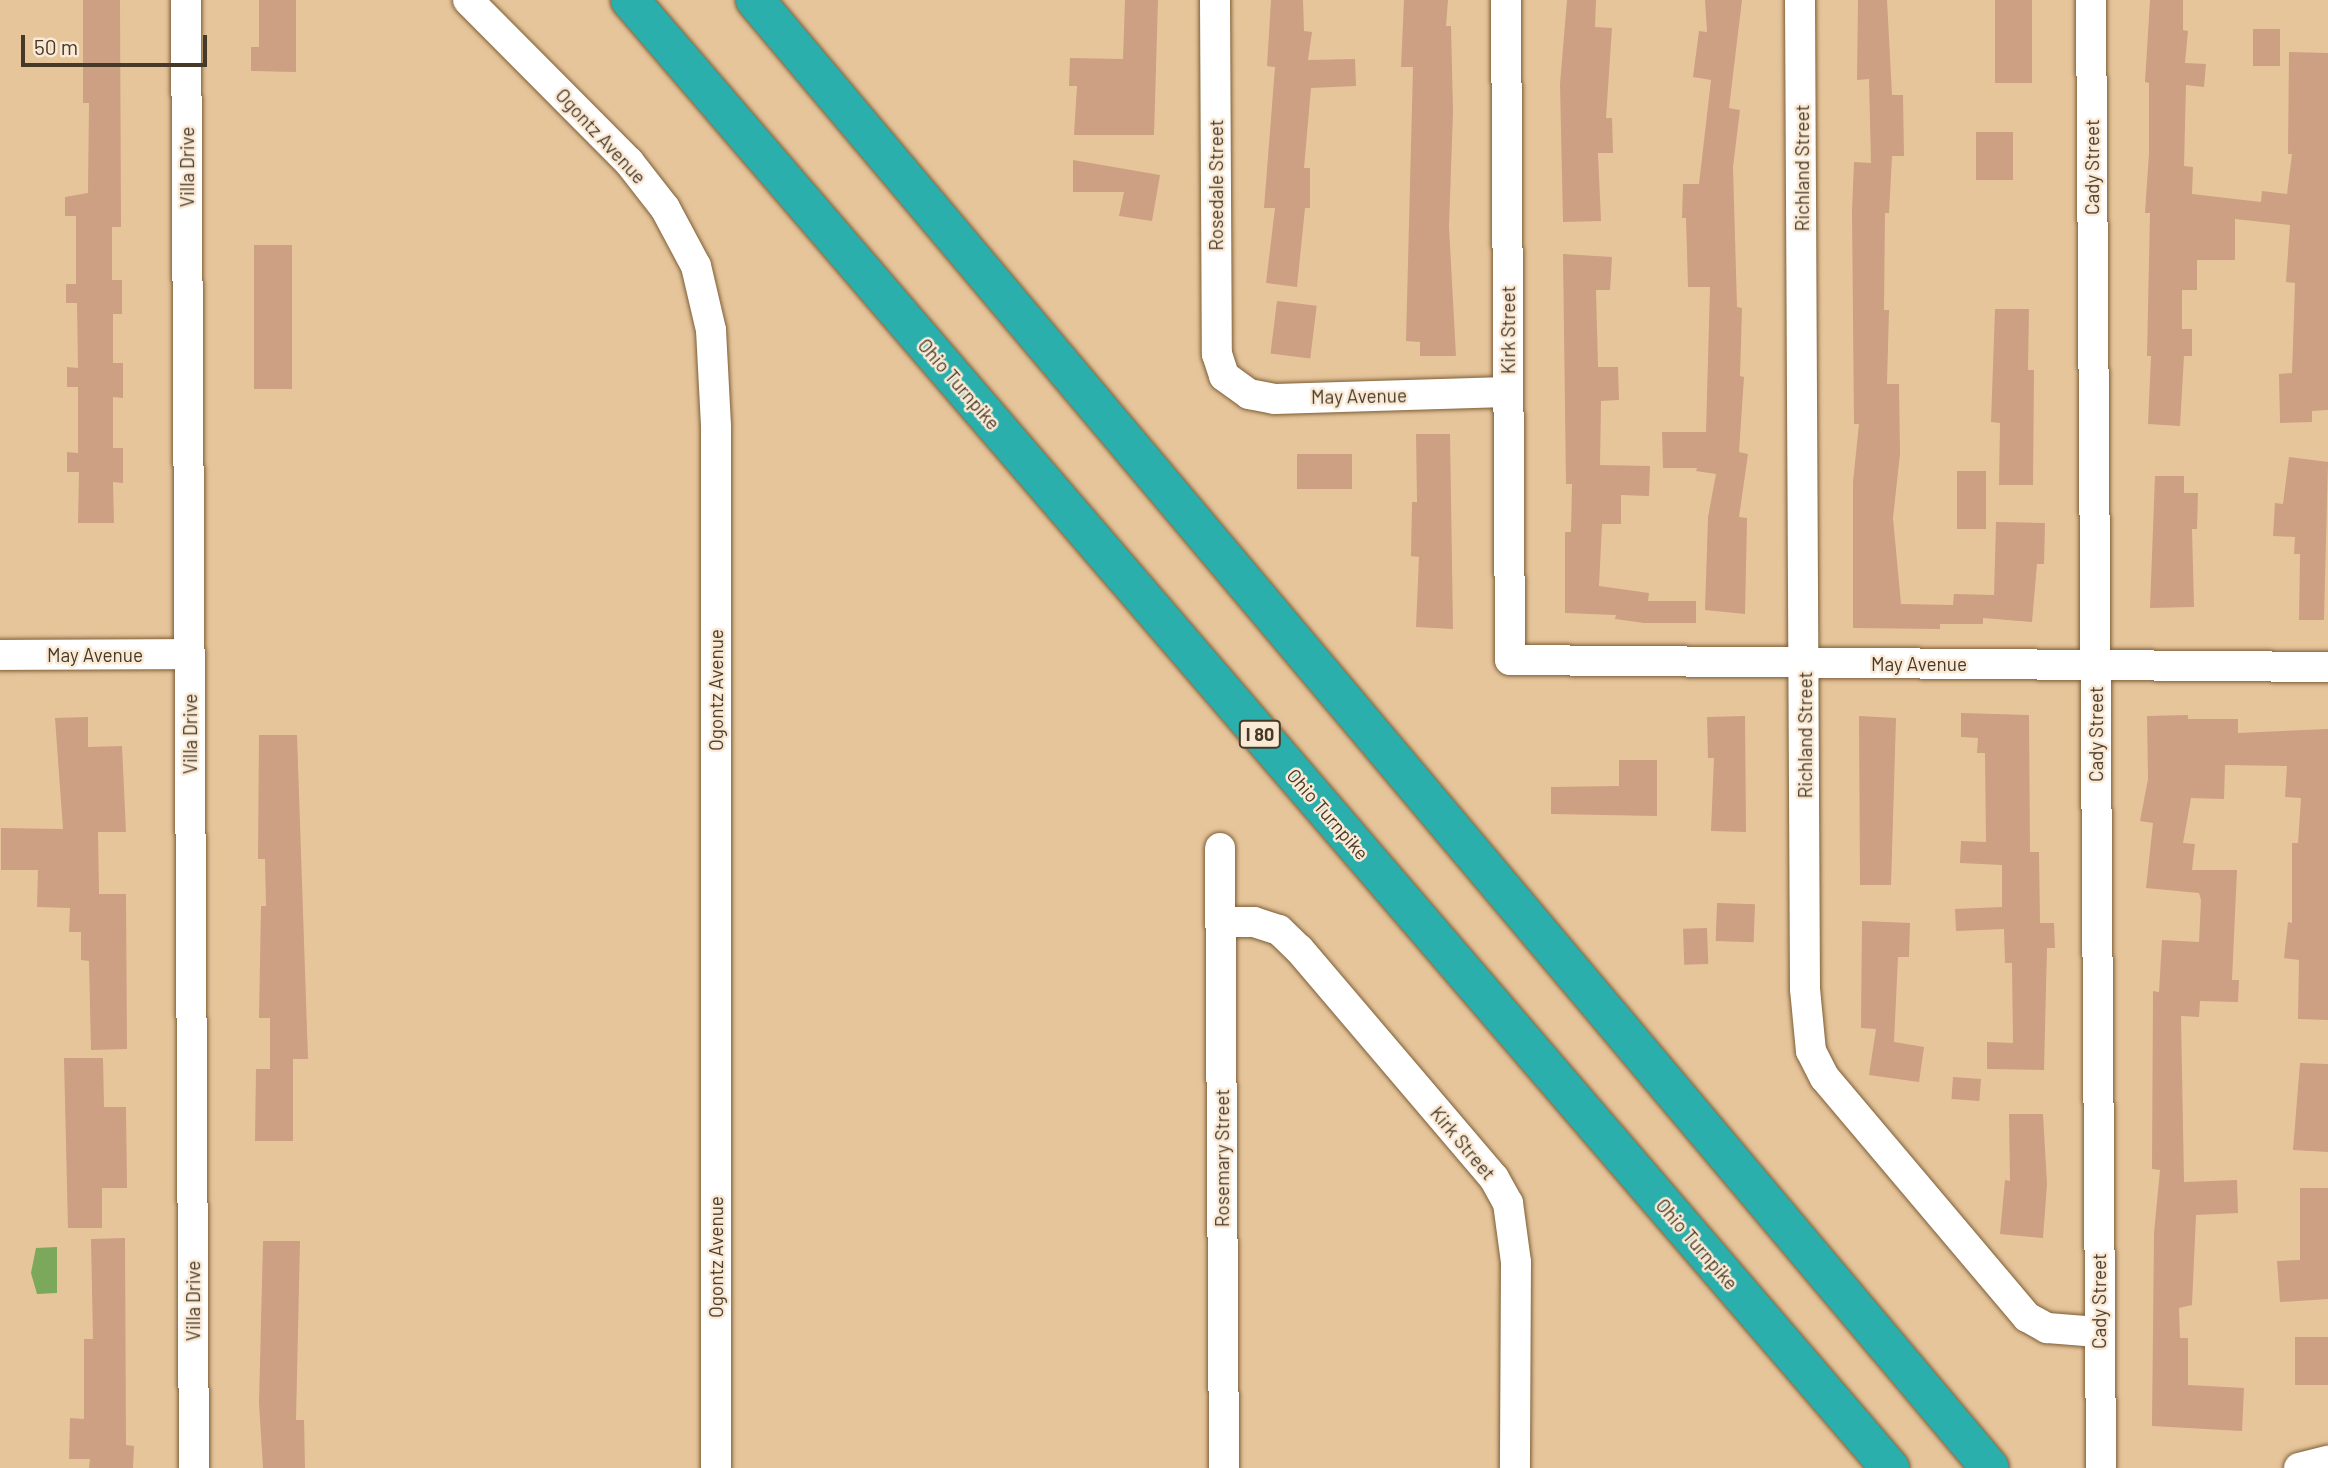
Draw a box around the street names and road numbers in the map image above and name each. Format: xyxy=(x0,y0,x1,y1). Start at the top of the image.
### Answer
street label: Ogontz Avenue xyxy=(551,84,651,188)
street label: Richland Street xyxy=(1791,105,1813,231)
street label: Rosedale Street xyxy=(1205,119,1227,251)
street label: Cady Street xyxy=(2081,119,2103,215)
street label: Villa Drive xyxy=(176,127,198,207)
street label: Kirk Street xyxy=(1497,286,1519,374)
street label: Ohio Turnpike xyxy=(913,334,1005,434)
street label: May Avenue xyxy=(1311,384,1407,408)
street label: Ogontz Avenue xyxy=(705,629,727,751)
street label: May Avenue xyxy=(47,644,143,666)
street label: May Avenue xyxy=(1871,653,1967,675)
street label: Richland Street xyxy=(1794,672,1816,798)
street label: Cady Street xyxy=(2085,686,2107,782)
street label: Villa Drive xyxy=(179,694,201,774)
road number: I 80 xyxy=(1237,720,1283,748)
street label: Ohio Turnpike xyxy=(1282,764,1374,864)
street label: Rosemary Street xyxy=(1211,1089,1233,1227)
street label: Kirk Street xyxy=(1426,1102,1500,1184)
street label: Ohio Turnpike xyxy=(1651,1194,1743,1294)
street label: Ogontz Avenue xyxy=(705,1196,727,1318)
street label: Cady Street xyxy=(2088,1253,2110,1349)
street label: Villa Drive xyxy=(182,1261,204,1341)

